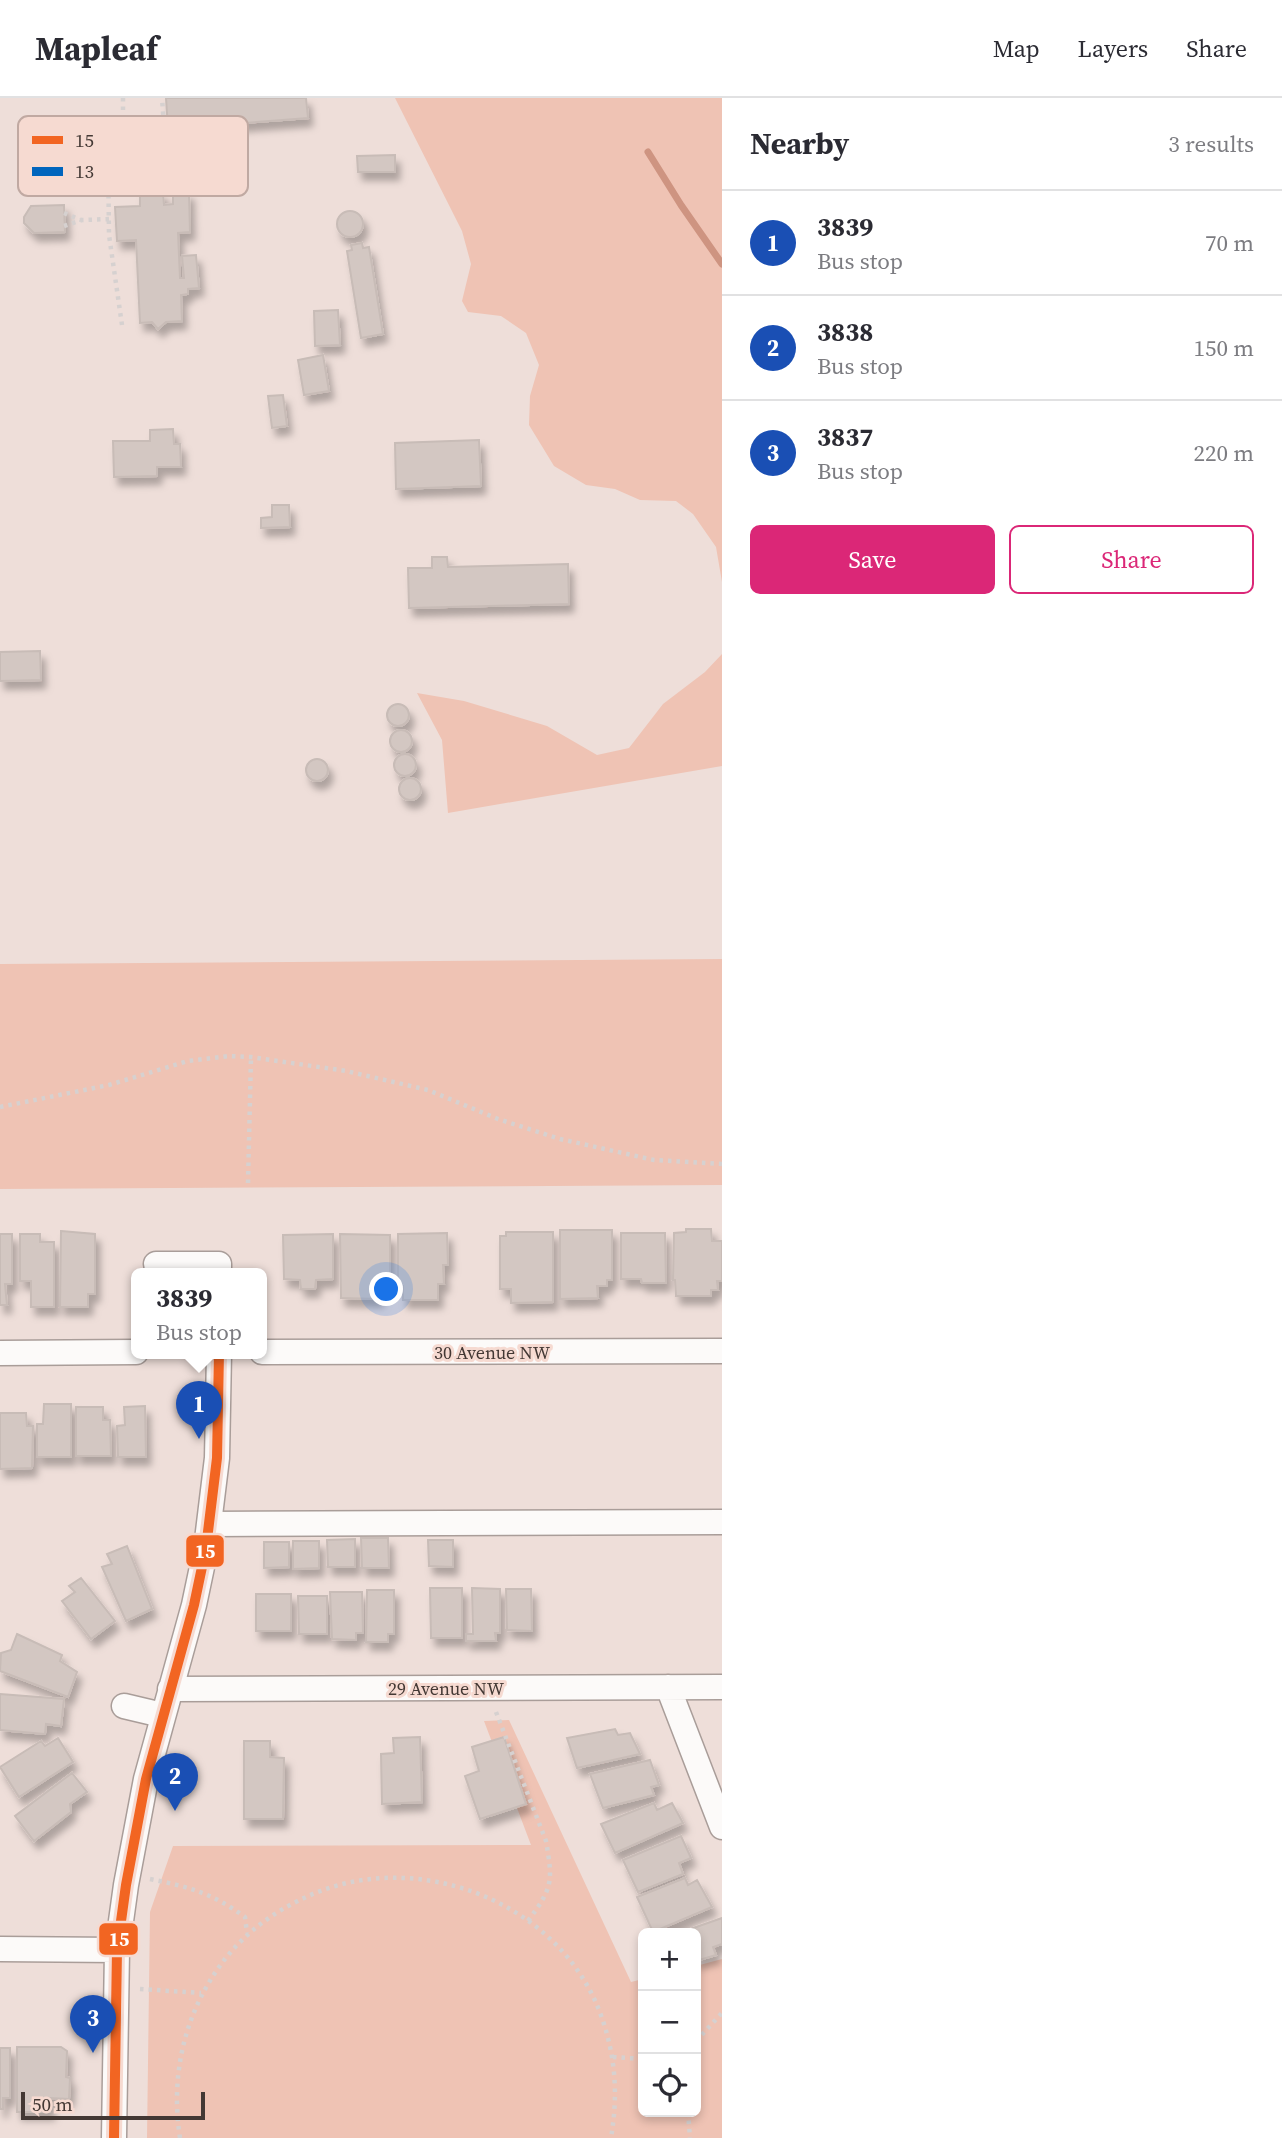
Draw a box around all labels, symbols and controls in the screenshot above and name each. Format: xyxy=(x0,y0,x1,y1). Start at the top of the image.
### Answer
text: Mapleaf xyxy=(35,26,158,71)
text: Map xyxy=(993,32,1040,65)
text: Layers xyxy=(1078,32,1148,65)
text: Share xyxy=(1186,32,1247,65)
legend xyxy=(18,116,248,196)
text: Nearby xyxy=(750,123,849,164)
text: 15 xyxy=(75,127,94,153)
text: 3 results xyxy=(1168,128,1254,160)
text: 13 xyxy=(75,158,94,184)
text: 3839 xyxy=(817,209,873,245)
text: 1 xyxy=(767,227,779,259)
text: 70 m xyxy=(1205,227,1254,259)
text: Bus stop xyxy=(817,245,903,277)
text: 3838 xyxy=(817,314,873,350)
text: 2 xyxy=(767,332,779,364)
text: 150 m xyxy=(1193,332,1254,364)
text: Bus stop xyxy=(817,350,903,382)
text: 3837 xyxy=(817,419,873,455)
text: 3 xyxy=(767,437,779,469)
text: 220 m xyxy=(1193,437,1254,469)
text: Bus stop xyxy=(817,455,903,487)
button: Save xyxy=(750,525,995,594)
button: Share xyxy=(1009,525,1254,594)
popup xyxy=(131,1268,267,1359)
your location xyxy=(369,1272,403,1306)
text: 3839 xyxy=(156,1280,212,1316)
text: Bus stop xyxy=(156,1316,242,1348)
street label: 30 Avenue NW xyxy=(434,1340,551,1365)
pin: 1 xyxy=(176,1381,222,1439)
line badge: 15 xyxy=(185,1534,225,1568)
text: 15 xyxy=(195,1538,215,1564)
street label: 29 Avenue NW xyxy=(388,1676,505,1701)
pin: 2 xyxy=(152,1753,198,1811)
line badge: 15 xyxy=(98,1922,139,1956)
text: 15 xyxy=(109,1926,129,1952)
map controls xyxy=(638,1928,701,2117)
button: + xyxy=(638,1928,701,1991)
button: − xyxy=(638,1991,701,2054)
pin: 3 xyxy=(70,1995,116,2053)
button: locate xyxy=(638,2054,701,2117)
scale bar xyxy=(21,2089,205,2121)
text: 50 m xyxy=(32,2091,73,2117)

